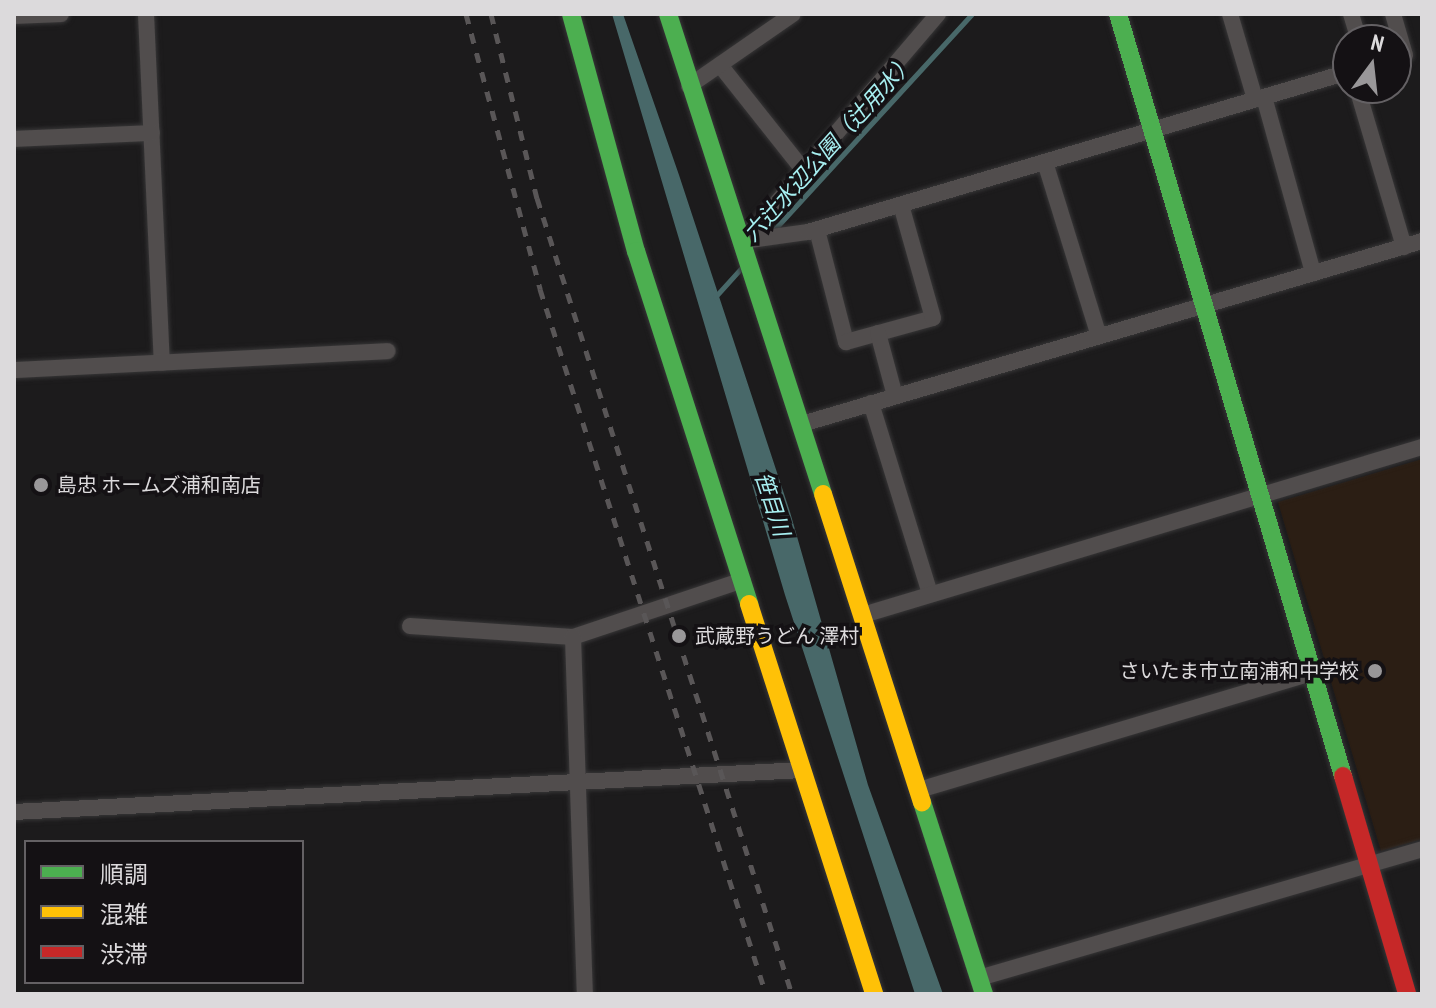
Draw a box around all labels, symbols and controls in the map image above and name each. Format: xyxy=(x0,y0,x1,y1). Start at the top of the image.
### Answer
north arrow xyxy=(1332,24,1412,104)
text: N xyxy=(1368,28,1387,58)
water label: 六辻水辺公園（辻用水） xyxy=(738,49,920,247)
water label: 笹目川 xyxy=(749,469,795,539)
place label: 島忠 ホームズ浦和南店 xyxy=(57,473,261,497)
marker: 島忠 ホームズ浦和南店 xyxy=(32,476,50,494)
place label: 武蔵野うどん 澤村 xyxy=(695,624,859,648)
marker: 武蔵野うどん 澤村 xyxy=(670,627,688,645)
place label: さいたま市立南浦和中学校 xyxy=(1119,659,1359,683)
marker: さいたま市立南浦和中学校 xyxy=(1366,662,1384,680)
legend xyxy=(24,840,304,984)
text: 順調 xyxy=(100,859,148,890)
text: 混雑 xyxy=(100,899,148,930)
text: 渋滞 xyxy=(100,939,148,970)

